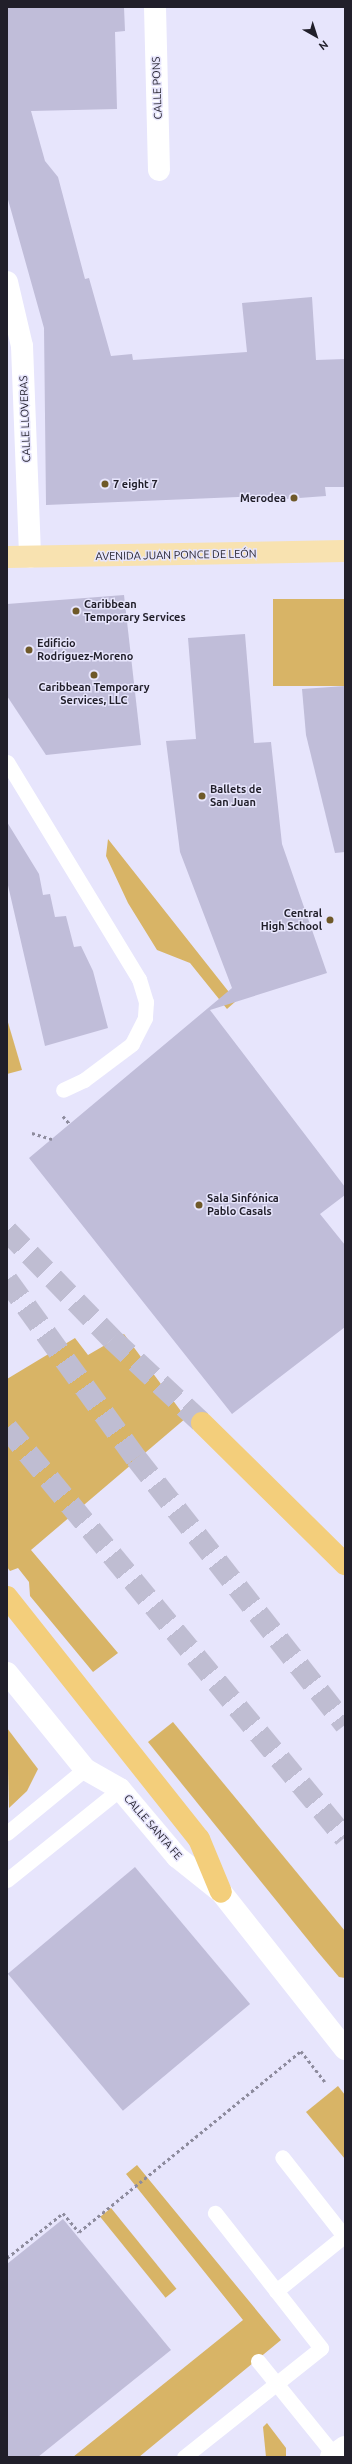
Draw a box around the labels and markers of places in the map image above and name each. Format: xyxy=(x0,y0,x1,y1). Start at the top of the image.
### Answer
place label: 7 eight 7 xyxy=(113,477,158,491)
marker: 7 eight 7 xyxy=(100,479,110,489)
place label: Merodea xyxy=(240,491,286,505)
marker: Merodea xyxy=(289,493,299,503)
place label: Caribbean Temporary Services xyxy=(84,598,186,624)
marker: Caribbean Temporary Services xyxy=(71,606,81,616)
place label: Edificio Rodríguez-Moreno xyxy=(37,637,133,663)
marker: Edificio Rodríguez-Moreno xyxy=(24,645,34,655)
marker: Caribbean Temporary Services, LLC xyxy=(89,670,99,680)
place label: Caribbean Temporary Services, LLC xyxy=(38,681,150,707)
place label: Ballets de San Juan xyxy=(210,783,262,809)
marker: Ballets de San Juan xyxy=(197,791,207,801)
place label: Central High School xyxy=(261,907,322,933)
marker: Central High School xyxy=(325,915,335,925)
place label: Sala Sinfónica Pablo Casals xyxy=(207,1192,279,1218)
marker: Sala Sinfónica Pablo Casals xyxy=(194,1200,204,1210)

